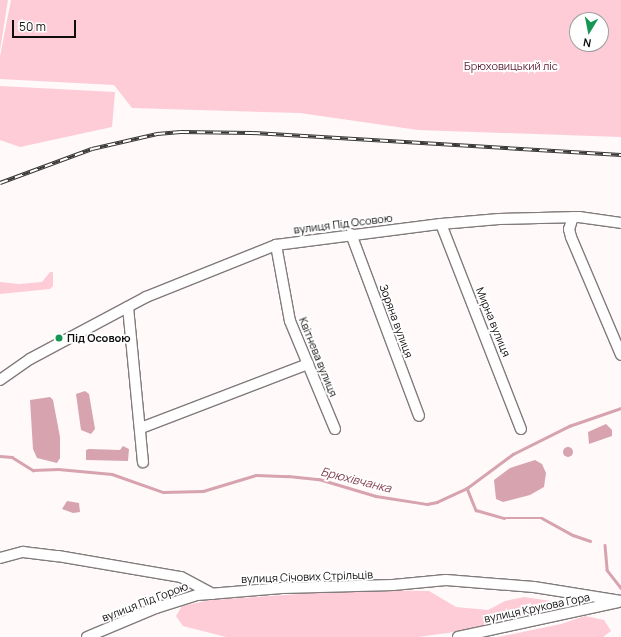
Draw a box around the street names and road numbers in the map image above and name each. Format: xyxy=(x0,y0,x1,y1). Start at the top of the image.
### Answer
street label: вулиця Під Осовою xyxy=(293,211,393,237)
street label: Зоряна вулиця xyxy=(377,282,415,360)
street label: Мирна вулиця xyxy=(473,285,513,359)
street label: Квітнева вулиця xyxy=(296,315,340,399)
street label: вулиця Січових Стрільців xyxy=(241,568,373,586)
street label: вулиця Під Горою xyxy=(100,579,190,625)
street label: вулиця Крукова Гора xyxy=(483,590,591,626)

